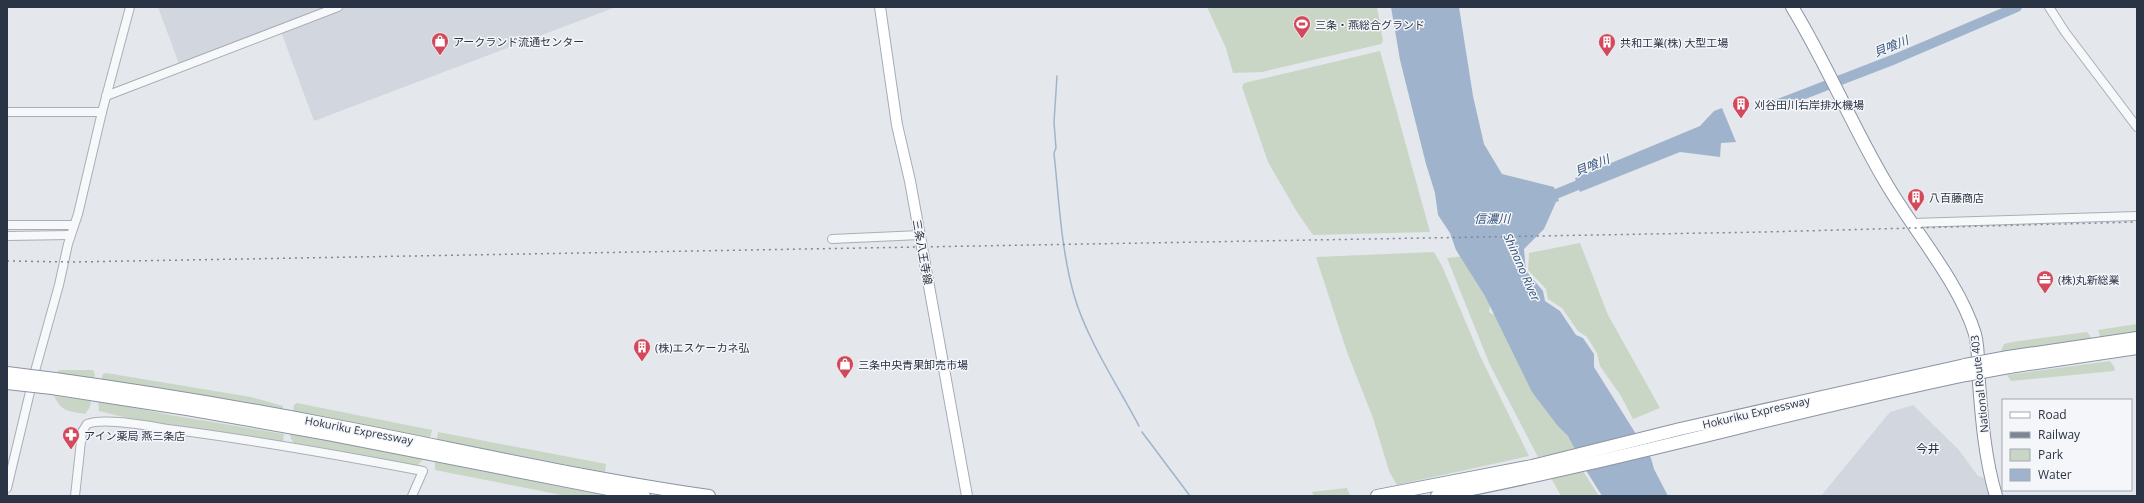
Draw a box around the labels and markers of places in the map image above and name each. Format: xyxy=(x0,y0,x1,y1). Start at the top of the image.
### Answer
sports icon: 三条・燕総合グランド xyxy=(1292,14,1312,39)
place label: 三条・燕総合グランド xyxy=(1315,17,1425,32)
shop icon: アークランド流通センター xyxy=(430,31,450,56)
building icon: 共和工業(株) 大型工場 xyxy=(1597,32,1617,57)
place label: アークランド流通センター xyxy=(453,34,584,49)
place label: 共和工業(株) 大型工場 xyxy=(1620,35,1728,50)
building icon: 刈谷田川右岸排水機場 xyxy=(1731,94,1751,119)
place label: 刈谷田川右岸排水機場 xyxy=(1754,97,1864,112)
building icon: 八百藤商店 xyxy=(1906,187,1926,212)
place label: 八百藤商店 xyxy=(1929,190,1984,205)
office icon: (株)丸新総業 xyxy=(2035,269,2055,294)
place label: (株)丸新総業 xyxy=(2058,272,2120,287)
building icon: (株)エスケーカネ弘 xyxy=(632,337,652,362)
place label: (株)エスケーカネ弘 xyxy=(655,340,750,355)
shop icon: 三条中央青果卸売市場 xyxy=(835,354,855,379)
place label: 三条中央青果卸売市場 xyxy=(858,357,968,372)
pharmacy icon: アイン薬局 燕三条店 xyxy=(61,425,81,450)
place label: アイン薬局 燕三条店 xyxy=(84,428,185,443)

